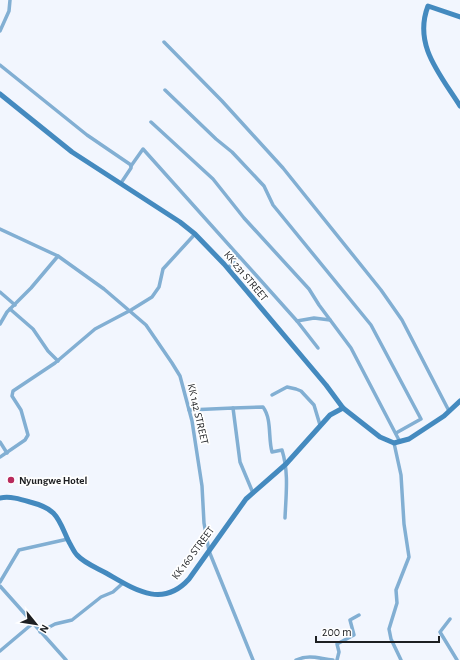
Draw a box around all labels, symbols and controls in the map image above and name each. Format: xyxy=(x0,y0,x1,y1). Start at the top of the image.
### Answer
street label: KK 231 STREET xyxy=(222,249,270,304)
street label: KK 142 STREET xyxy=(186,382,210,446)
marker: Nyungwe Hotel xyxy=(6,475,16,485)
place label: Nyungwe Hotel xyxy=(19,475,87,486)
street label: KK 160 STREET xyxy=(170,524,217,581)
north arrow xyxy=(16,604,56,644)
scale bar xyxy=(316,618,439,644)
text: N xyxy=(38,623,51,635)
text: 200 m xyxy=(322,626,352,638)

